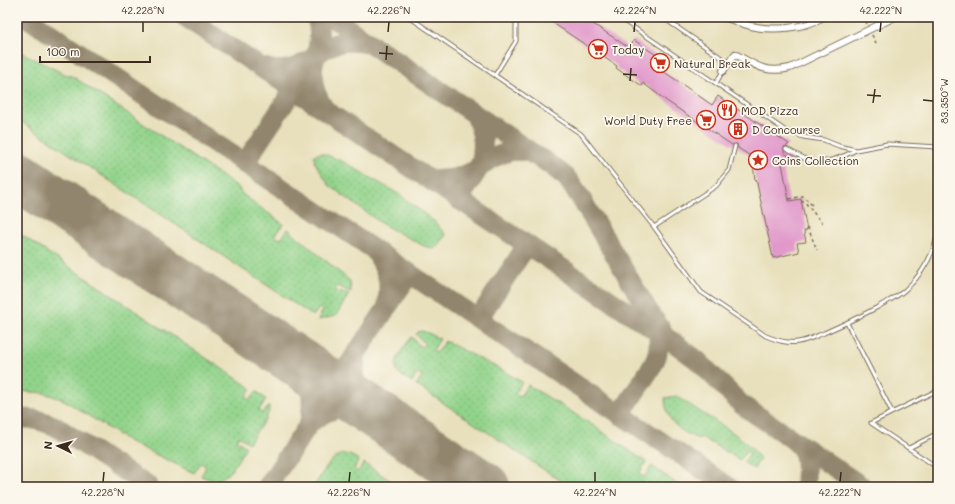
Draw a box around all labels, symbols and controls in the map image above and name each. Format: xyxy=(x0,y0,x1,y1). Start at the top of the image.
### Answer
text: 42.228°N xyxy=(122,3,164,17)
text: 42.226°N xyxy=(368,3,410,17)
text: 42.224°N xyxy=(614,3,656,17)
text: 42.222°N xyxy=(860,3,902,17)
scale bar xyxy=(40,38,150,64)
supermarket icon: Today xyxy=(587,38,609,60)
place label: Today xyxy=(612,42,644,57)
text: 100 m xyxy=(46,43,80,59)
supermarket icon: Natural Break xyxy=(649,52,671,74)
place label: Natural Break xyxy=(674,56,750,71)
text: 83.350°W xyxy=(937,78,951,124)
restaurant icon: MOD Pizza xyxy=(716,99,738,121)
place label: MOD Pizza xyxy=(741,103,799,118)
supermarket icon: World Duty Free xyxy=(695,109,717,131)
place label: World Duty Free xyxy=(604,113,692,128)
building icon: D Concourse xyxy=(727,118,749,140)
place label: D Concourse xyxy=(752,122,820,137)
place icon: Coins Collection xyxy=(747,149,769,171)
place label: Coins Collection xyxy=(772,153,859,168)
north arrow xyxy=(38,426,78,466)
text: N xyxy=(40,440,55,450)
text: 42.228°N xyxy=(82,485,124,499)
text: 42.226°N xyxy=(328,485,370,499)
text: 42.224°N xyxy=(574,485,616,499)
text: 42.222°N xyxy=(819,485,861,499)

